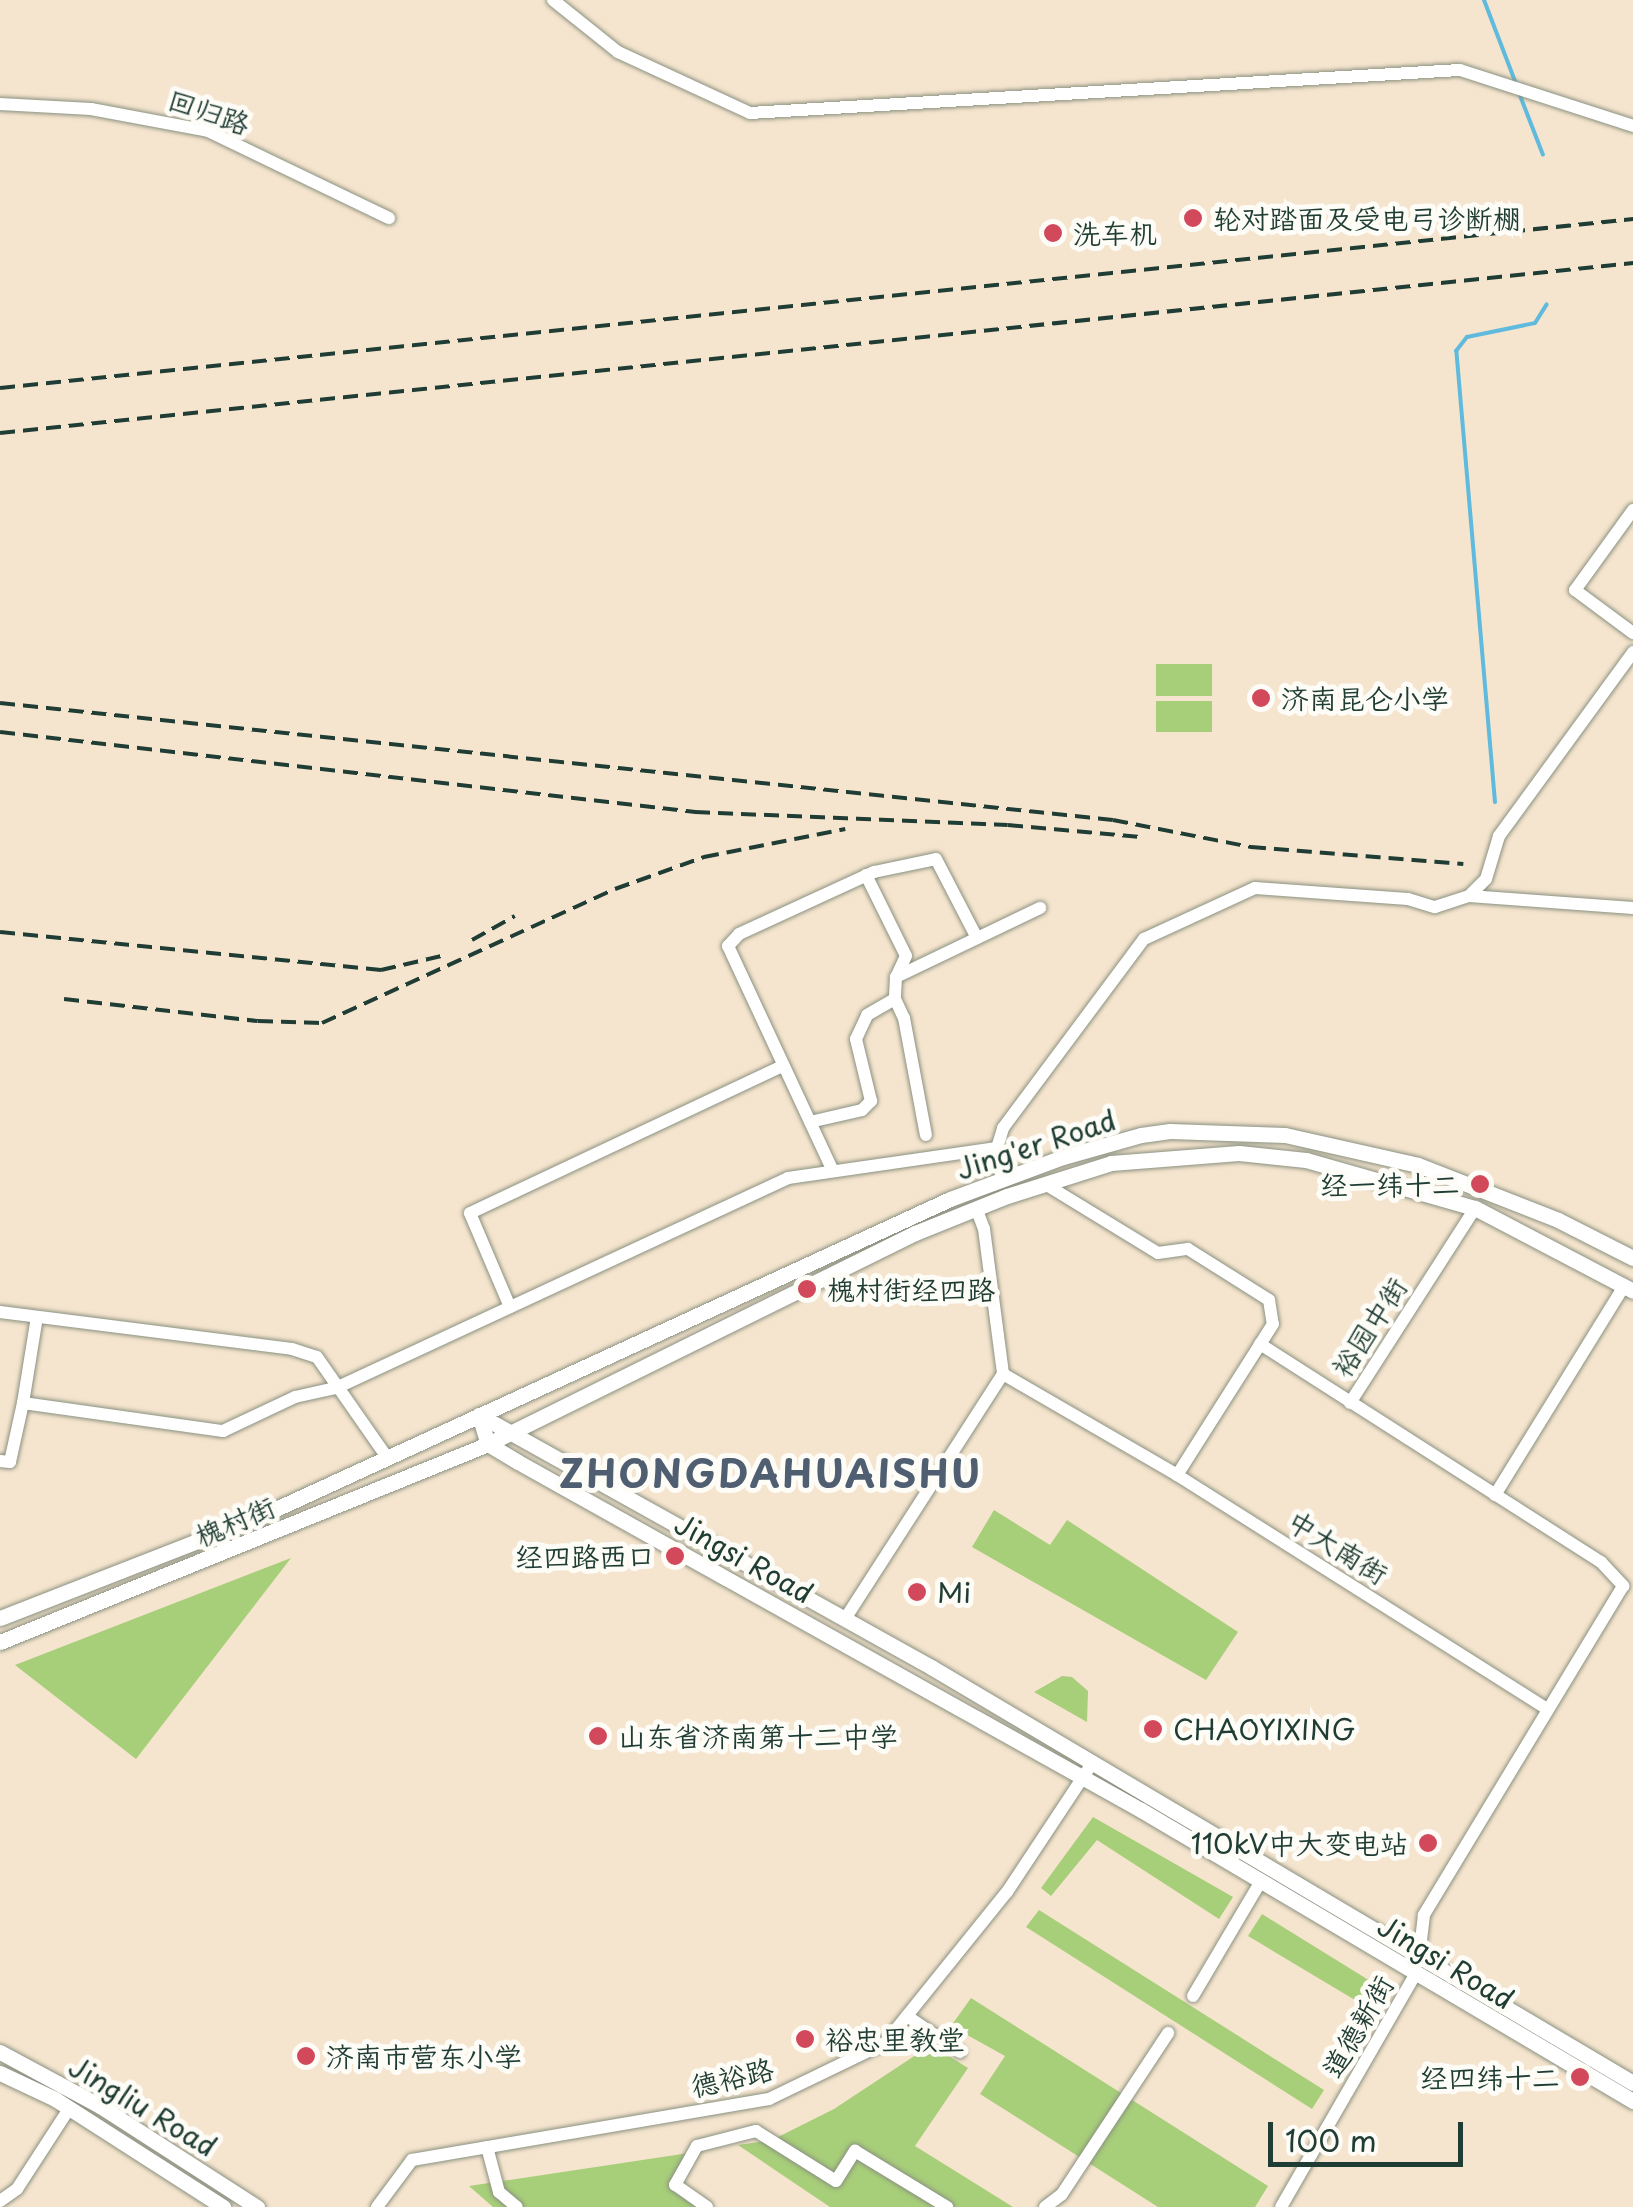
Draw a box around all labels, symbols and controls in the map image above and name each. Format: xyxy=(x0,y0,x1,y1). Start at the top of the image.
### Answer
street label: 回归路 xyxy=(164,81,254,141)
place label: 轮对踏面及受电弓诊断棚 xyxy=(1213,201,1521,235)
marker: 轮对踏面及受电弓诊断棚 xyxy=(1182,207,1204,229)
place label: 洗车机 xyxy=(1073,216,1157,250)
marker: 洗车机 xyxy=(1042,222,1064,244)
place label: 济南昆仑小学 xyxy=(1281,681,1449,715)
marker: 济南昆仑小学 xyxy=(1250,687,1272,709)
street label: Jing'er Road xyxy=(951,1102,1121,1186)
place label: 经一纬十二 xyxy=(1320,1167,1460,1201)
marker: 经一纬十二 xyxy=(1469,1173,1491,1195)
street label: 裕园中街 xyxy=(1324,1271,1414,1383)
place label: 槐村街经四路 xyxy=(827,1272,995,1306)
marker: 槐村街经四路 xyxy=(796,1278,818,1300)
district label: ZHONGDAHUAISHU xyxy=(562,1450,980,1496)
street label: 槐村街 xyxy=(190,1489,280,1553)
street label: 中大南街 xyxy=(1282,1503,1394,1591)
street label: Jingsi Road xyxy=(668,1506,820,1610)
place label: 经四路西口 xyxy=(515,1539,655,1573)
marker: 经四路西口 xyxy=(664,1545,686,1567)
place label: Mi xyxy=(937,1575,971,1609)
marker: Mi xyxy=(906,1581,928,1603)
place label: CHAOYIXING xyxy=(1173,1712,1356,1746)
marker: CHAOYIXING xyxy=(1142,1718,1164,1740)
place label: 山东省济南第十二中学 xyxy=(618,1719,898,1753)
marker: 山东省济南第十二中学 xyxy=(587,1725,609,1747)
place label: 110kV中大变电站 xyxy=(1191,1826,1408,1860)
marker: 110kV中大变电站 xyxy=(1417,1832,1439,1854)
street label: Jingsi Road xyxy=(1371,1908,1521,2016)
street label: 道德新街 xyxy=(1314,1969,1400,2083)
place label: 裕忠里教堂 xyxy=(825,2022,965,2056)
marker: 裕忠里教堂 xyxy=(794,2028,816,2050)
place label: 济南市营东小学 xyxy=(326,2039,522,2073)
marker: 济南市营东小学 xyxy=(295,2045,317,2067)
street label: Jingliu Road xyxy=(63,2049,223,2163)
street label: 德裕路 xyxy=(687,2051,777,2103)
place label: 经四纬十二 xyxy=(1420,2060,1560,2094)
marker: 经四纬十二 xyxy=(1569,2066,1591,2088)
scale bar xyxy=(1273,2102,1468,2164)
text: 100 m xyxy=(1285,2117,1377,2162)

